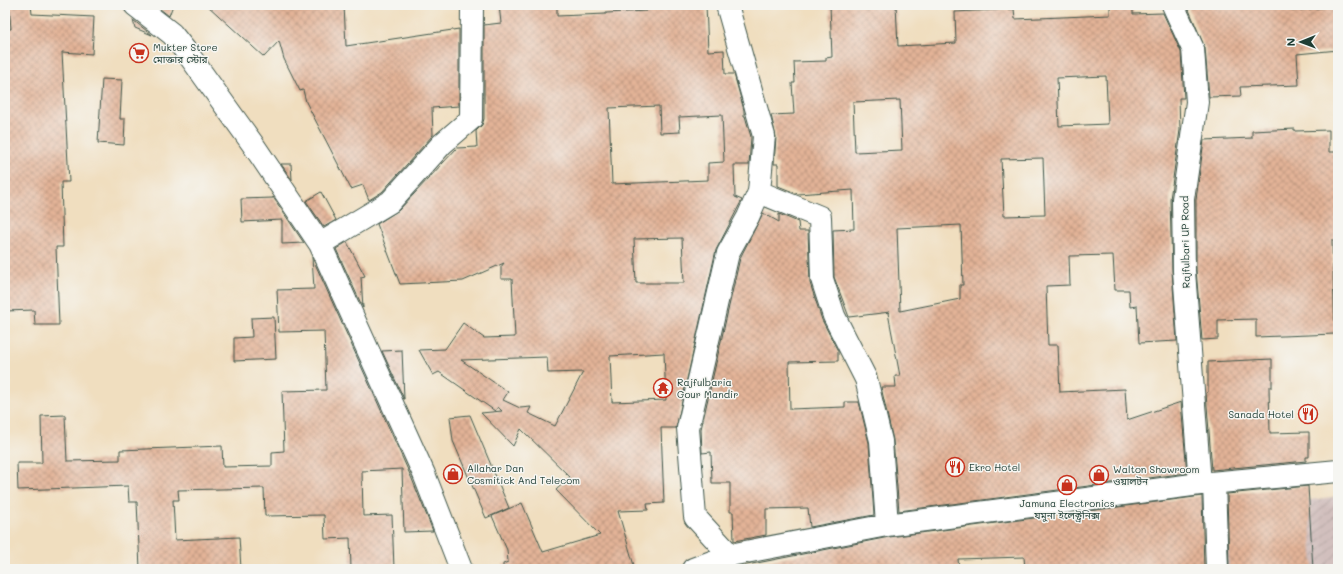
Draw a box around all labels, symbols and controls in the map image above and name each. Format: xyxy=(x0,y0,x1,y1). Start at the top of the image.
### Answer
north arrow xyxy=(1281,22,1321,62)
text: N xyxy=(1283,38,1298,46)
place label: Mukter Store মোক্তার স্টোর xyxy=(153,40,218,66)
supermarket icon: Mukter Store মোক্তার স্টোর xyxy=(128,42,150,64)
street label: Rajfulbari UP Road xyxy=(1177,196,1193,288)
place label: Rajfulbaria Gour Mandir xyxy=(677,375,738,401)
temple icon: Rajfulbaria Gour Mandir xyxy=(652,377,674,399)
restaurant icon: Sanada Hotel xyxy=(1297,403,1319,425)
place label: Sanada Hotel xyxy=(1228,407,1294,421)
restaurant icon: Ekro Hotel xyxy=(944,456,966,478)
place label: Ekro Hotel xyxy=(969,460,1020,474)
place label: Allahar Dan Cosmitick And Telecom xyxy=(467,461,580,487)
place label: Walton Showroom ওয়ালটন xyxy=(1113,462,1199,488)
shop icon: Allahar Dan Cosmitick And Telecom xyxy=(442,463,464,485)
shop icon: Walton Showroom ওয়ালটন xyxy=(1088,464,1110,486)
shop icon: Jamuna Electronics যমুনা ইলেক্ট্রনিক্স xyxy=(1056,474,1078,496)
place label: Jamuna Electronics যমুনা ইলেক্ট্রনিক্স xyxy=(1019,496,1115,523)

